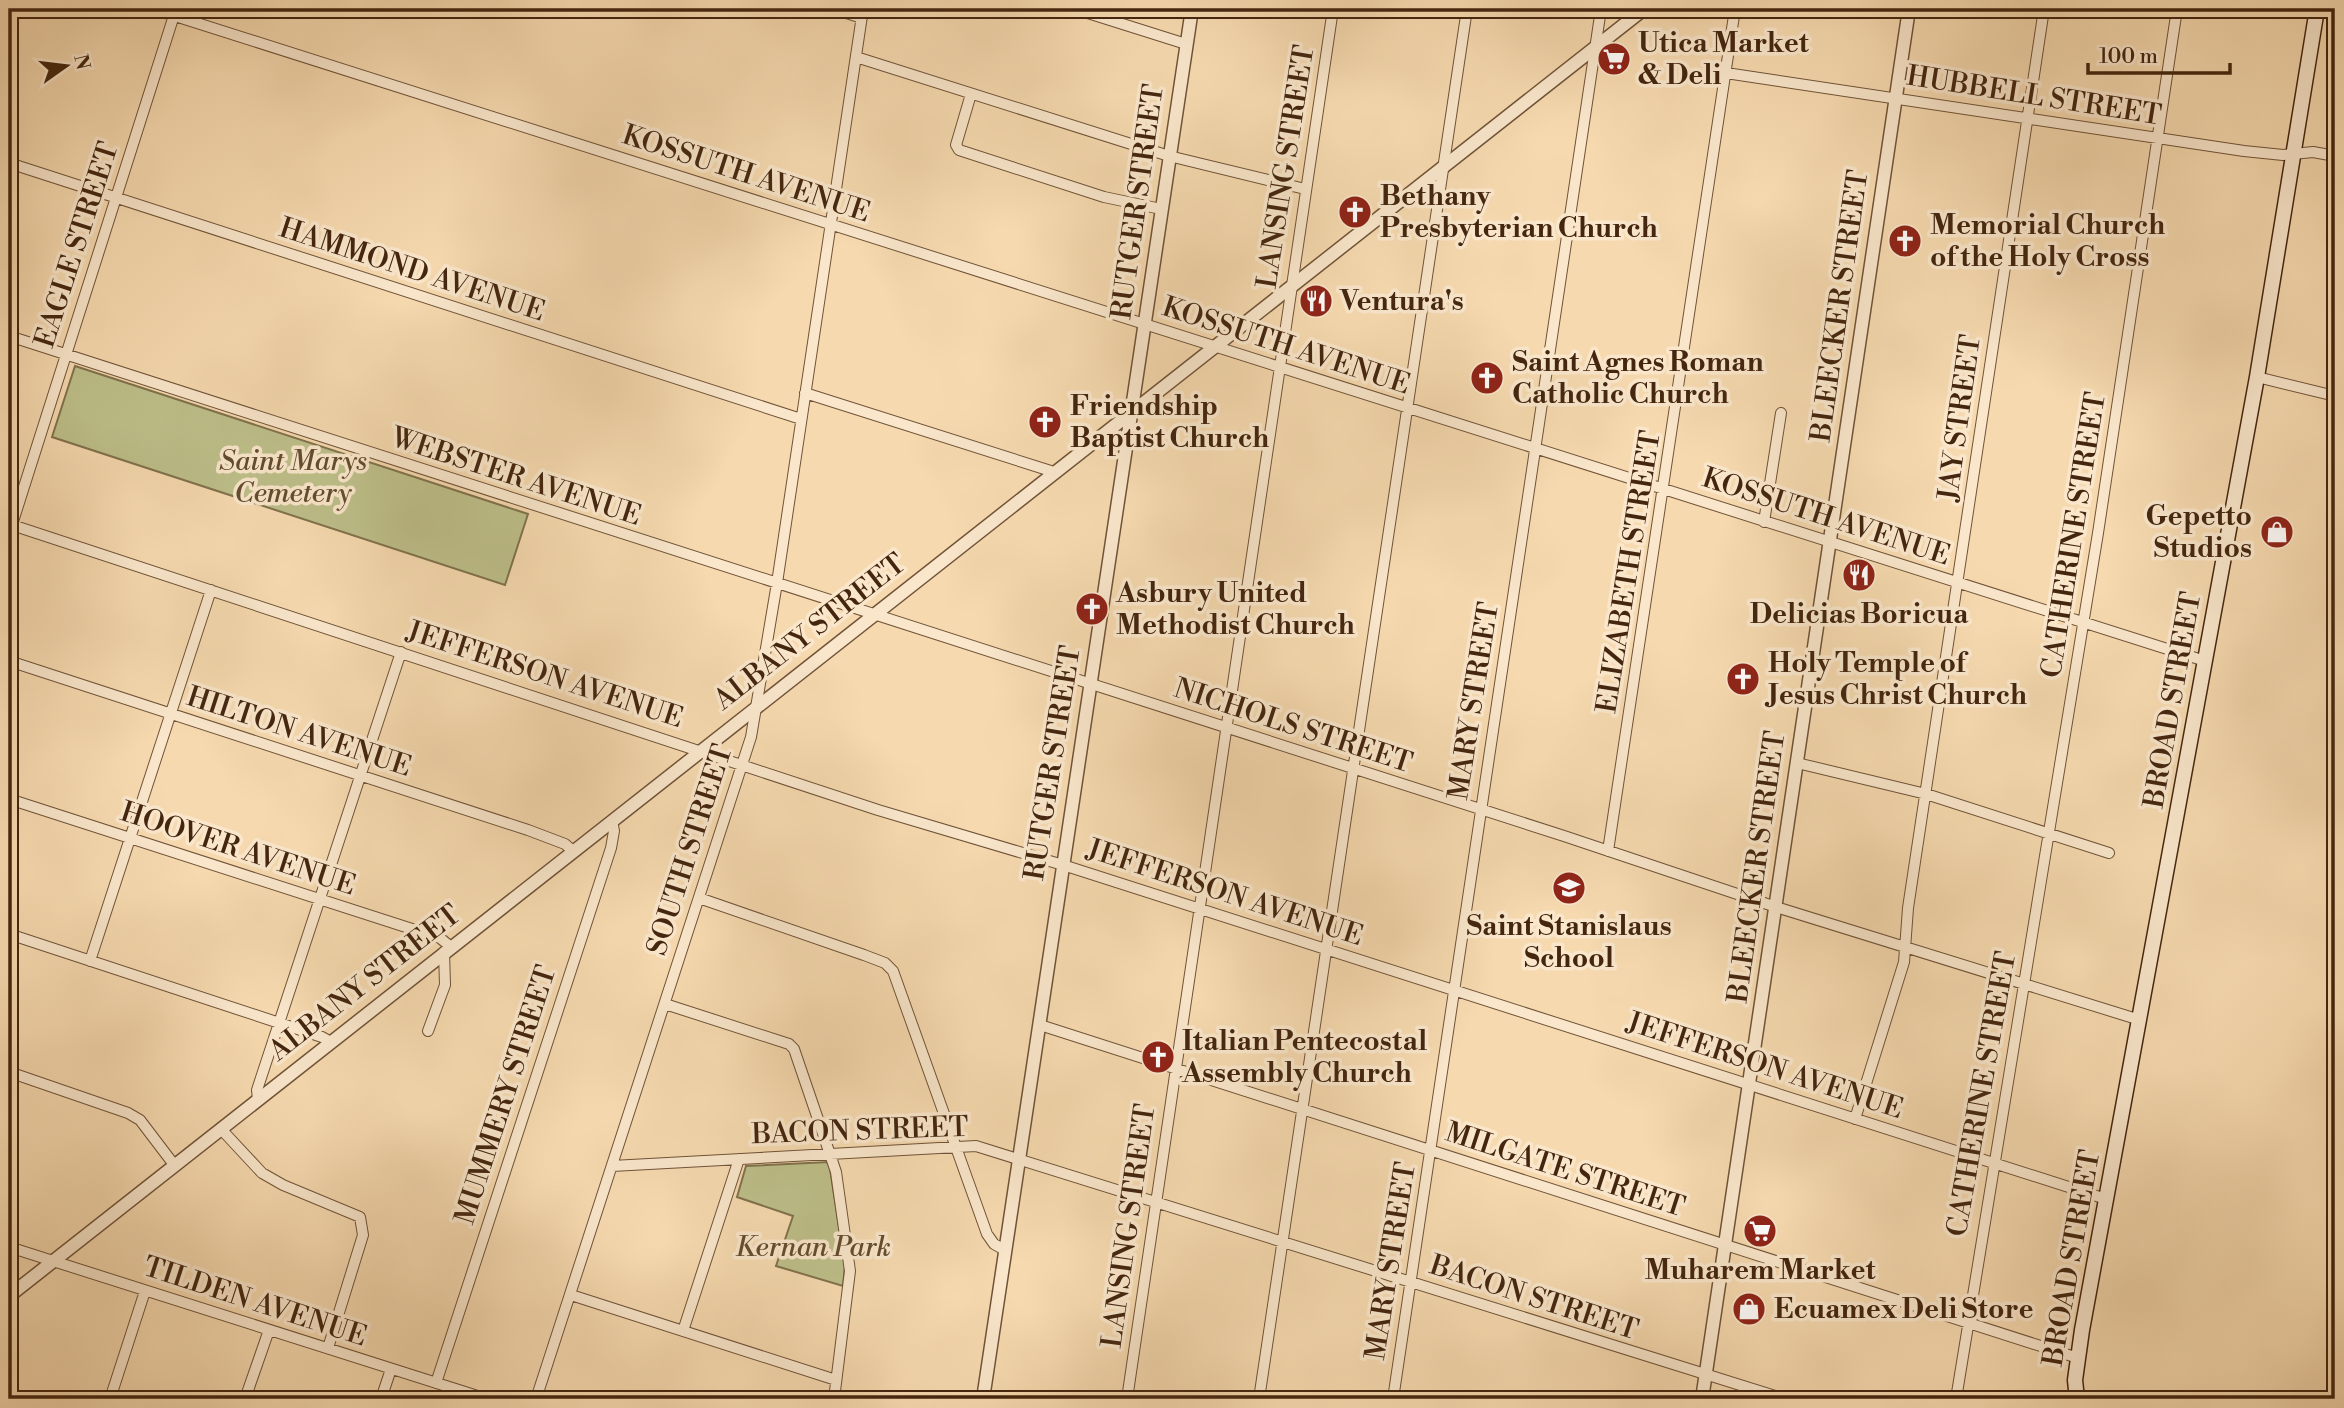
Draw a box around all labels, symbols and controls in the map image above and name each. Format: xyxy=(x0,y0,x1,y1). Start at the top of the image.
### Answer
place label: Utica Market & Deli xyxy=(1638,26,1810,93)
north arrow xyxy=(32,32,102,102)
scale bar xyxy=(2088,32,2230,76)
supermarket icon: Utica Market & Deli xyxy=(1595,40,1633,78)
street label: LANSING STREET xyxy=(1249,43,1323,291)
text: 100 m xyxy=(2099,44,2158,70)
text: N xyxy=(68,52,95,72)
street label: HUBBELL STREET xyxy=(1904,59,2164,133)
street label: RUTGER STREET xyxy=(1104,82,1172,322)
street label: KOSSUTH AVENUE xyxy=(618,117,874,231)
street label: EAGLE STREET xyxy=(27,138,127,352)
street label: BLEECKER STREET xyxy=(1803,168,1876,445)
place label: Bethany Presbyterian Church xyxy=(1380,179,1658,246)
church icon: Bethany Presbyterian Church xyxy=(1336,193,1374,231)
place label: Memorial Church of the Holy Cross xyxy=(1930,208,2165,275)
street label: HAMMOND AVENUE xyxy=(275,211,549,329)
church icon: Memorial Church of the Holy Cross xyxy=(1886,222,1924,260)
restaurant icon: Ventura's xyxy=(1297,282,1335,320)
place label: Ventura's xyxy=(1339,284,1464,319)
street label: KOSSUTH AVENUE xyxy=(1158,289,1414,403)
street label: JAY STREET xyxy=(1931,333,1989,504)
place label: Saint Agnes Roman Catholic Church xyxy=(1512,345,1764,412)
church icon: Saint Agnes Roman Catholic Church xyxy=(1468,359,1506,397)
place label: Friendship Baptist Church xyxy=(1070,389,1269,456)
street label: CATHERINE STREET xyxy=(2034,390,2114,680)
church icon: Friendship Baptist Church xyxy=(1026,403,1064,441)
street label: WEBSTER AVENUE xyxy=(386,420,645,534)
street label: ELIZABETH STREET xyxy=(1589,428,1669,716)
park label: Saint Marys Cemetery xyxy=(219,444,367,511)
street label: KOSSUTH AVENUE xyxy=(1698,460,1954,574)
place label: Gepetto Studios xyxy=(2145,499,2252,566)
shop icon: Gepetto Studios xyxy=(2258,513,2296,551)
street label: ALBANY STREET xyxy=(706,546,913,718)
restaurant icon: Delicias Boricua xyxy=(1840,556,1878,594)
place label: Asbury United Methodist Church xyxy=(1115,576,1355,643)
street label: BROAD STREET xyxy=(2137,589,2209,812)
church icon: Asbury United Methodist Church xyxy=(1073,590,1111,628)
place label: Delicias Boricua xyxy=(1750,597,1969,632)
street label: MARY STREET xyxy=(1441,600,1507,802)
street label: JEFFERSON AVENUE xyxy=(402,614,687,736)
street label: RUTGER STREET xyxy=(1017,643,1089,883)
place label: Holy Temple of Jesus Christ Church xyxy=(1764,646,2027,713)
church icon: Holy Temple of Jesus Christ Church xyxy=(1724,660,1762,698)
street label: NICHOLS STREET xyxy=(1169,671,1417,781)
street label: HILTON AVENUE xyxy=(182,679,416,785)
street label: BLEECKER STREET xyxy=(1720,729,1793,1006)
street label: SOUTH STREET xyxy=(639,740,741,960)
street label: HOOVER AVENUE xyxy=(116,794,360,904)
street label: JEFFERSON AVENUE xyxy=(1082,832,1367,954)
school or university icon: Saint Stanislaus School xyxy=(1550,869,1588,907)
street label: ALBANY STREET xyxy=(261,897,468,1069)
place label: Saint Stanislaus School xyxy=(1466,909,1672,976)
street label: CATHERINE STREET xyxy=(1940,949,2024,1239)
street label: MUMMERY STREET xyxy=(448,961,564,1229)
street label: JEFFERSON AVENUE xyxy=(1622,1005,1907,1127)
place label: Italian Pentecostal Assembly Church xyxy=(1181,1024,1427,1091)
church icon: Italian Pentecostal Assembly Church xyxy=(1139,1038,1177,1076)
street label: LANSING STREET xyxy=(1095,1102,1163,1350)
street label: BACON STREET xyxy=(750,1110,969,1152)
street label: MILGATE STREET xyxy=(1441,1115,1689,1225)
street label: BROAD STREET xyxy=(2036,1147,2108,1370)
street label: MARY STREET xyxy=(1358,1160,1424,1362)
supermarket icon: Muharem Market xyxy=(1741,1212,1779,1250)
park label: Kernan Park xyxy=(735,1230,891,1265)
street label: BACON STREET xyxy=(1425,1248,1642,1348)
street label: TILDEN AVENUE xyxy=(139,1249,371,1355)
place label: Muharem Market xyxy=(1644,1253,1877,1288)
shop icon: Ecuamex Deli Store xyxy=(1730,1290,1768,1328)
place label: Ecuamex Deli Store xyxy=(1774,1292,2033,1327)

